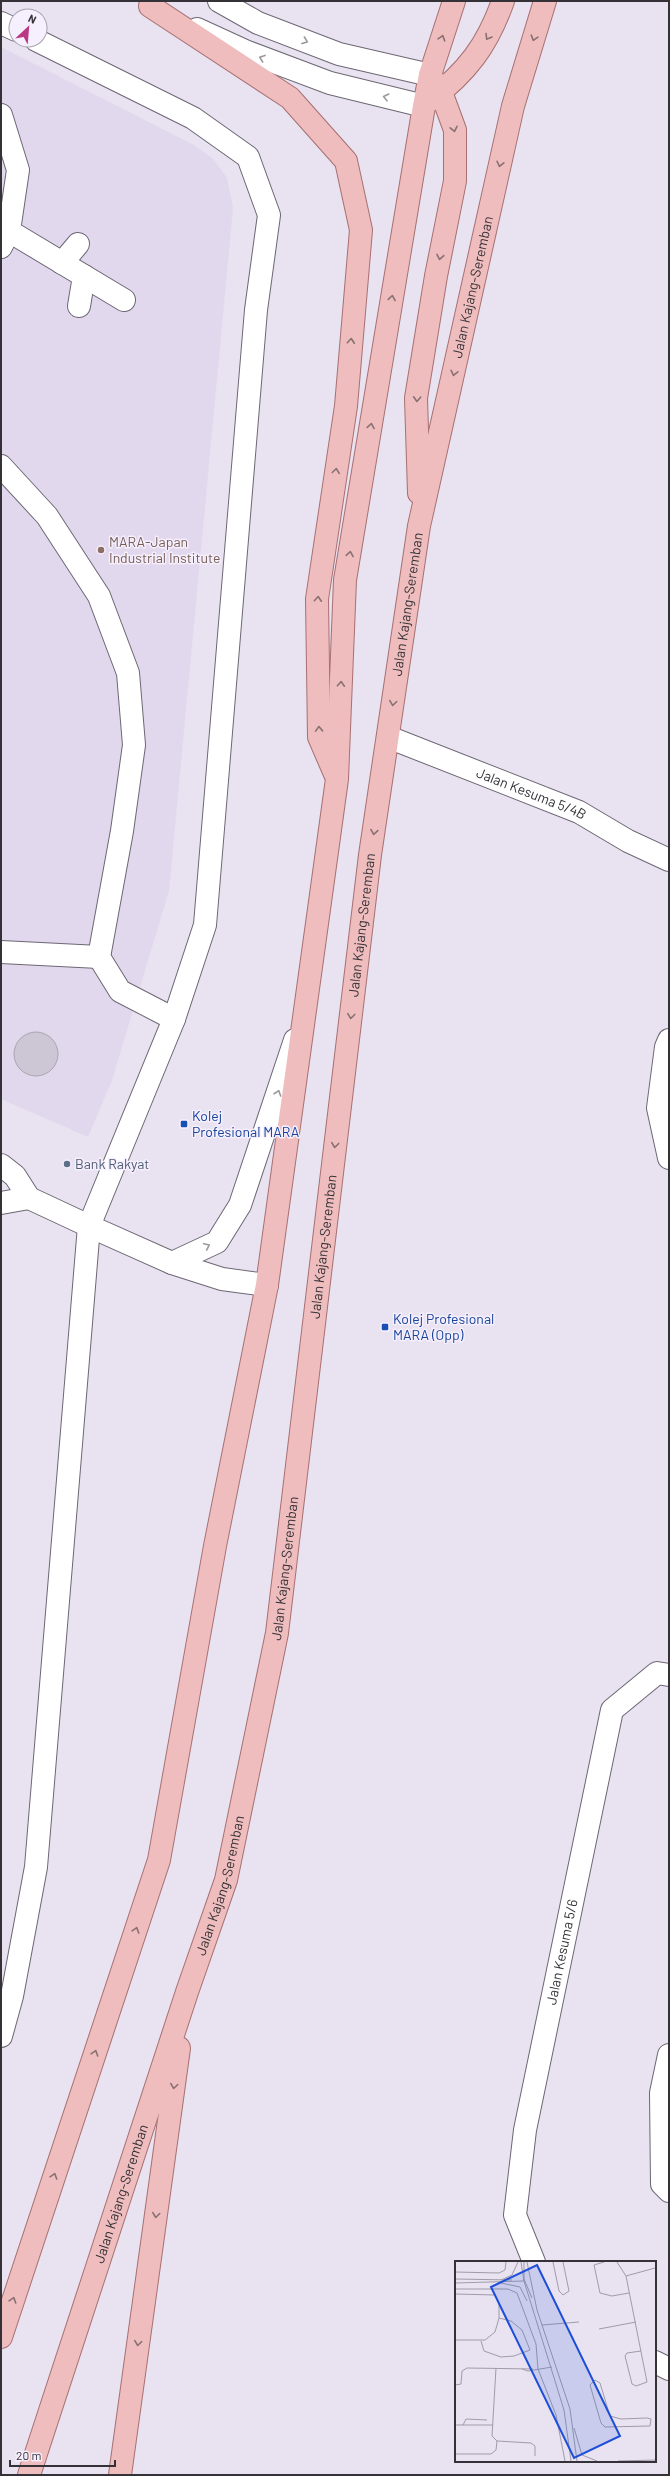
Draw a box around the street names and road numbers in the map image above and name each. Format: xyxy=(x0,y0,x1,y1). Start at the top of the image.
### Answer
street label: Jalan Kajang-Seremban xyxy=(448,214,496,360)
street label: Jalan Kajang-Seremban xyxy=(388,531,426,677)
street label: Jalan Kesuma 5/4B xyxy=(474,764,590,823)
street label: Jalan Kajang-Seremban xyxy=(344,852,378,998)
street label: Jalan Kajang-Seremban xyxy=(306,1174,340,1320)
street label: Jalan Kajang-Seremban xyxy=(267,1495,301,1642)
street label: Jalan Kajang-Seremban xyxy=(191,1814,247,1957)
street label: Jalan Kesuma 5/6 xyxy=(542,1898,581,2006)
street label: Jalan Kajang-Seremban xyxy=(90,2122,151,2265)

